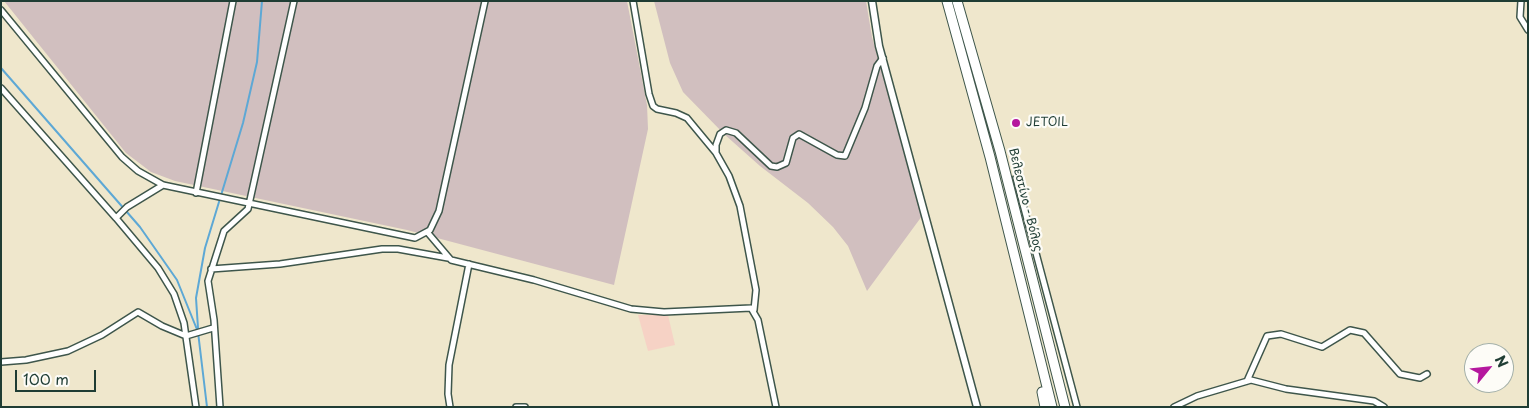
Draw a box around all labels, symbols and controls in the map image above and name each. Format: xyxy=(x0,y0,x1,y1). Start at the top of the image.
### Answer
place label: JETOIL xyxy=(1026,116,1068,130)
marker: JETOIL xyxy=(1010,117,1022,129)
street label: Βελεστίνο - Βόλος xyxy=(1005,147,1045,253)
north arrow xyxy=(1464,343,1514,393)
text: N xyxy=(1490,351,1514,371)
scale bar xyxy=(18,360,99,392)
text: 100 m xyxy=(23,367,69,390)

